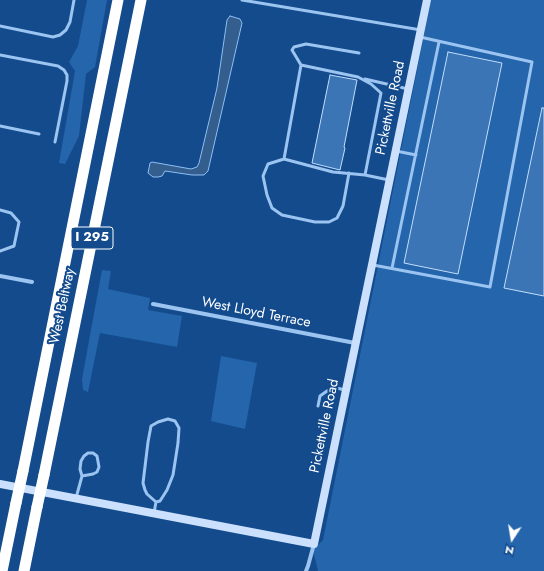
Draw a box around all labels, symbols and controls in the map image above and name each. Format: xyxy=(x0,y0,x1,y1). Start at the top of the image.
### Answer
street label: Pickettville Road xyxy=(373,59,409,157)
road number: I 295 xyxy=(71,227,113,249)
street label: West Beltway xyxy=(47,267,79,345)
street label: West Lloyd Terrace xyxy=(200,294,312,332)
street label: Pickettville Road xyxy=(307,377,343,475)
north arrow xyxy=(492,519,532,559)
text: N xyxy=(504,542,515,559)

